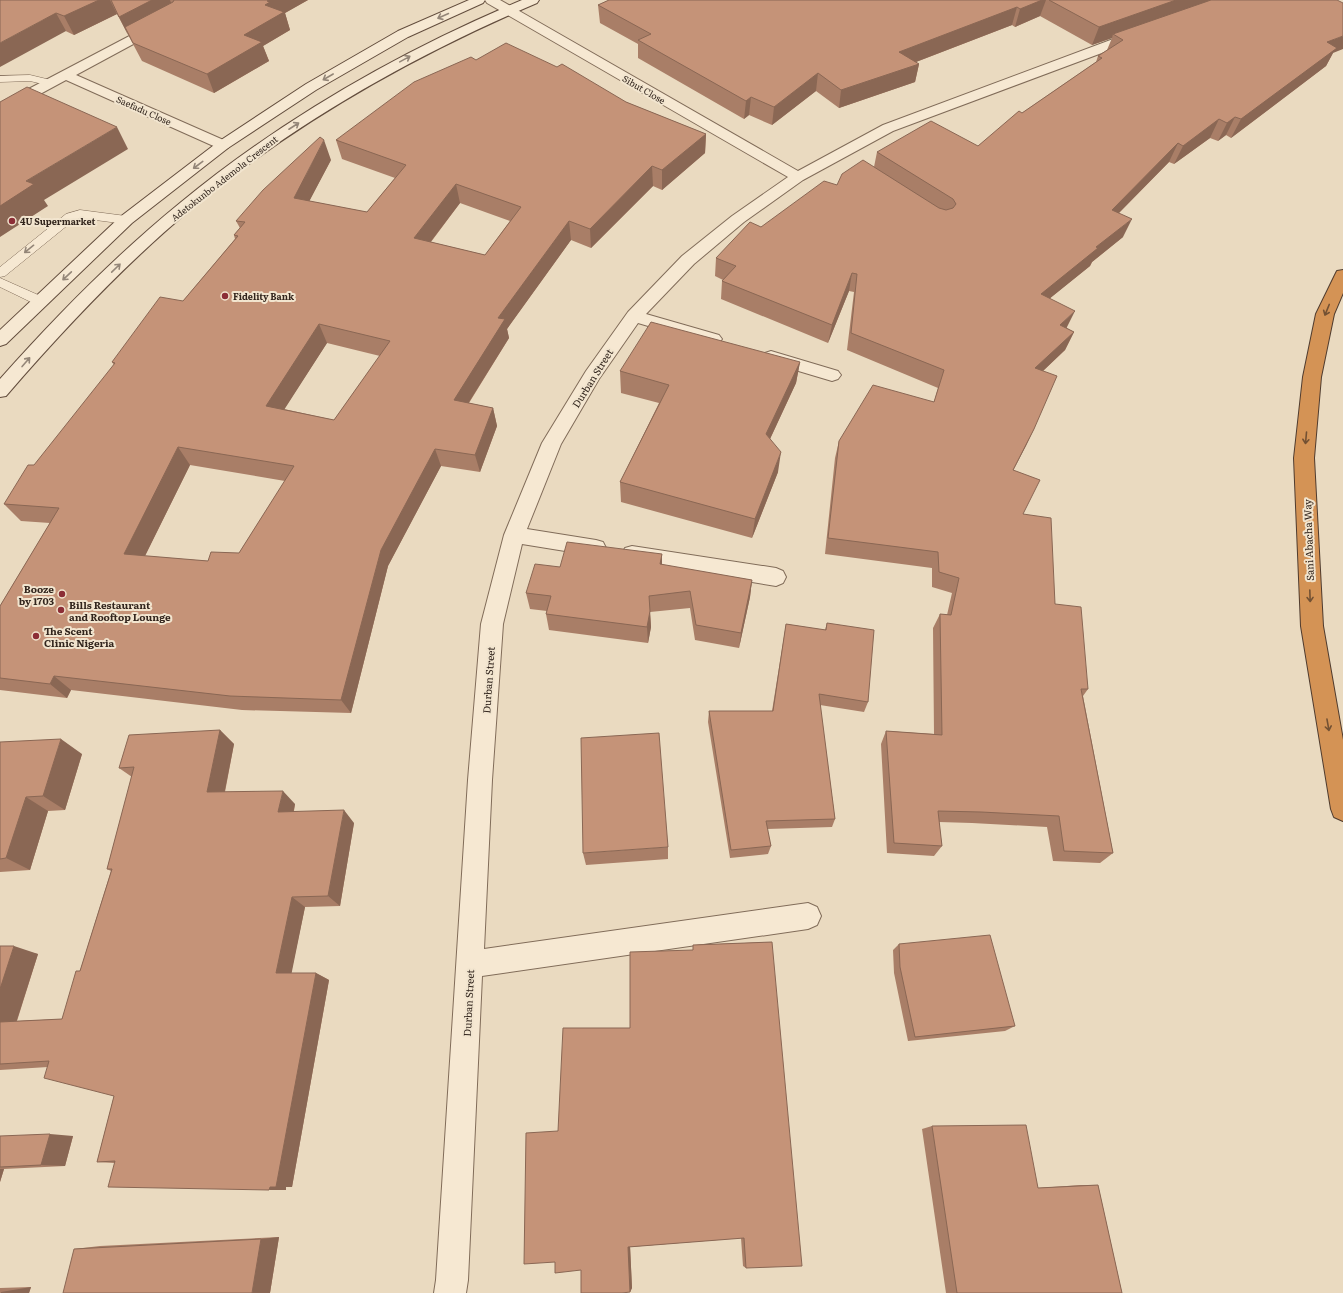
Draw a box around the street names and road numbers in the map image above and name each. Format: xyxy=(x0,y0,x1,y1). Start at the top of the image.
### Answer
street label: Sibut Close xyxy=(620,71,668,107)
street label: Saefadu Close xyxy=(114,92,174,128)
street label: Adetokunbo Ademola Crescent xyxy=(168,132,281,224)
street label: Durban Street xyxy=(568,346,616,410)
street label: Sani Abacha Way xyxy=(1299,499,1317,581)
street label: Durban Street xyxy=(478,646,498,714)
street label: Durban Street xyxy=(459,969,477,1037)

